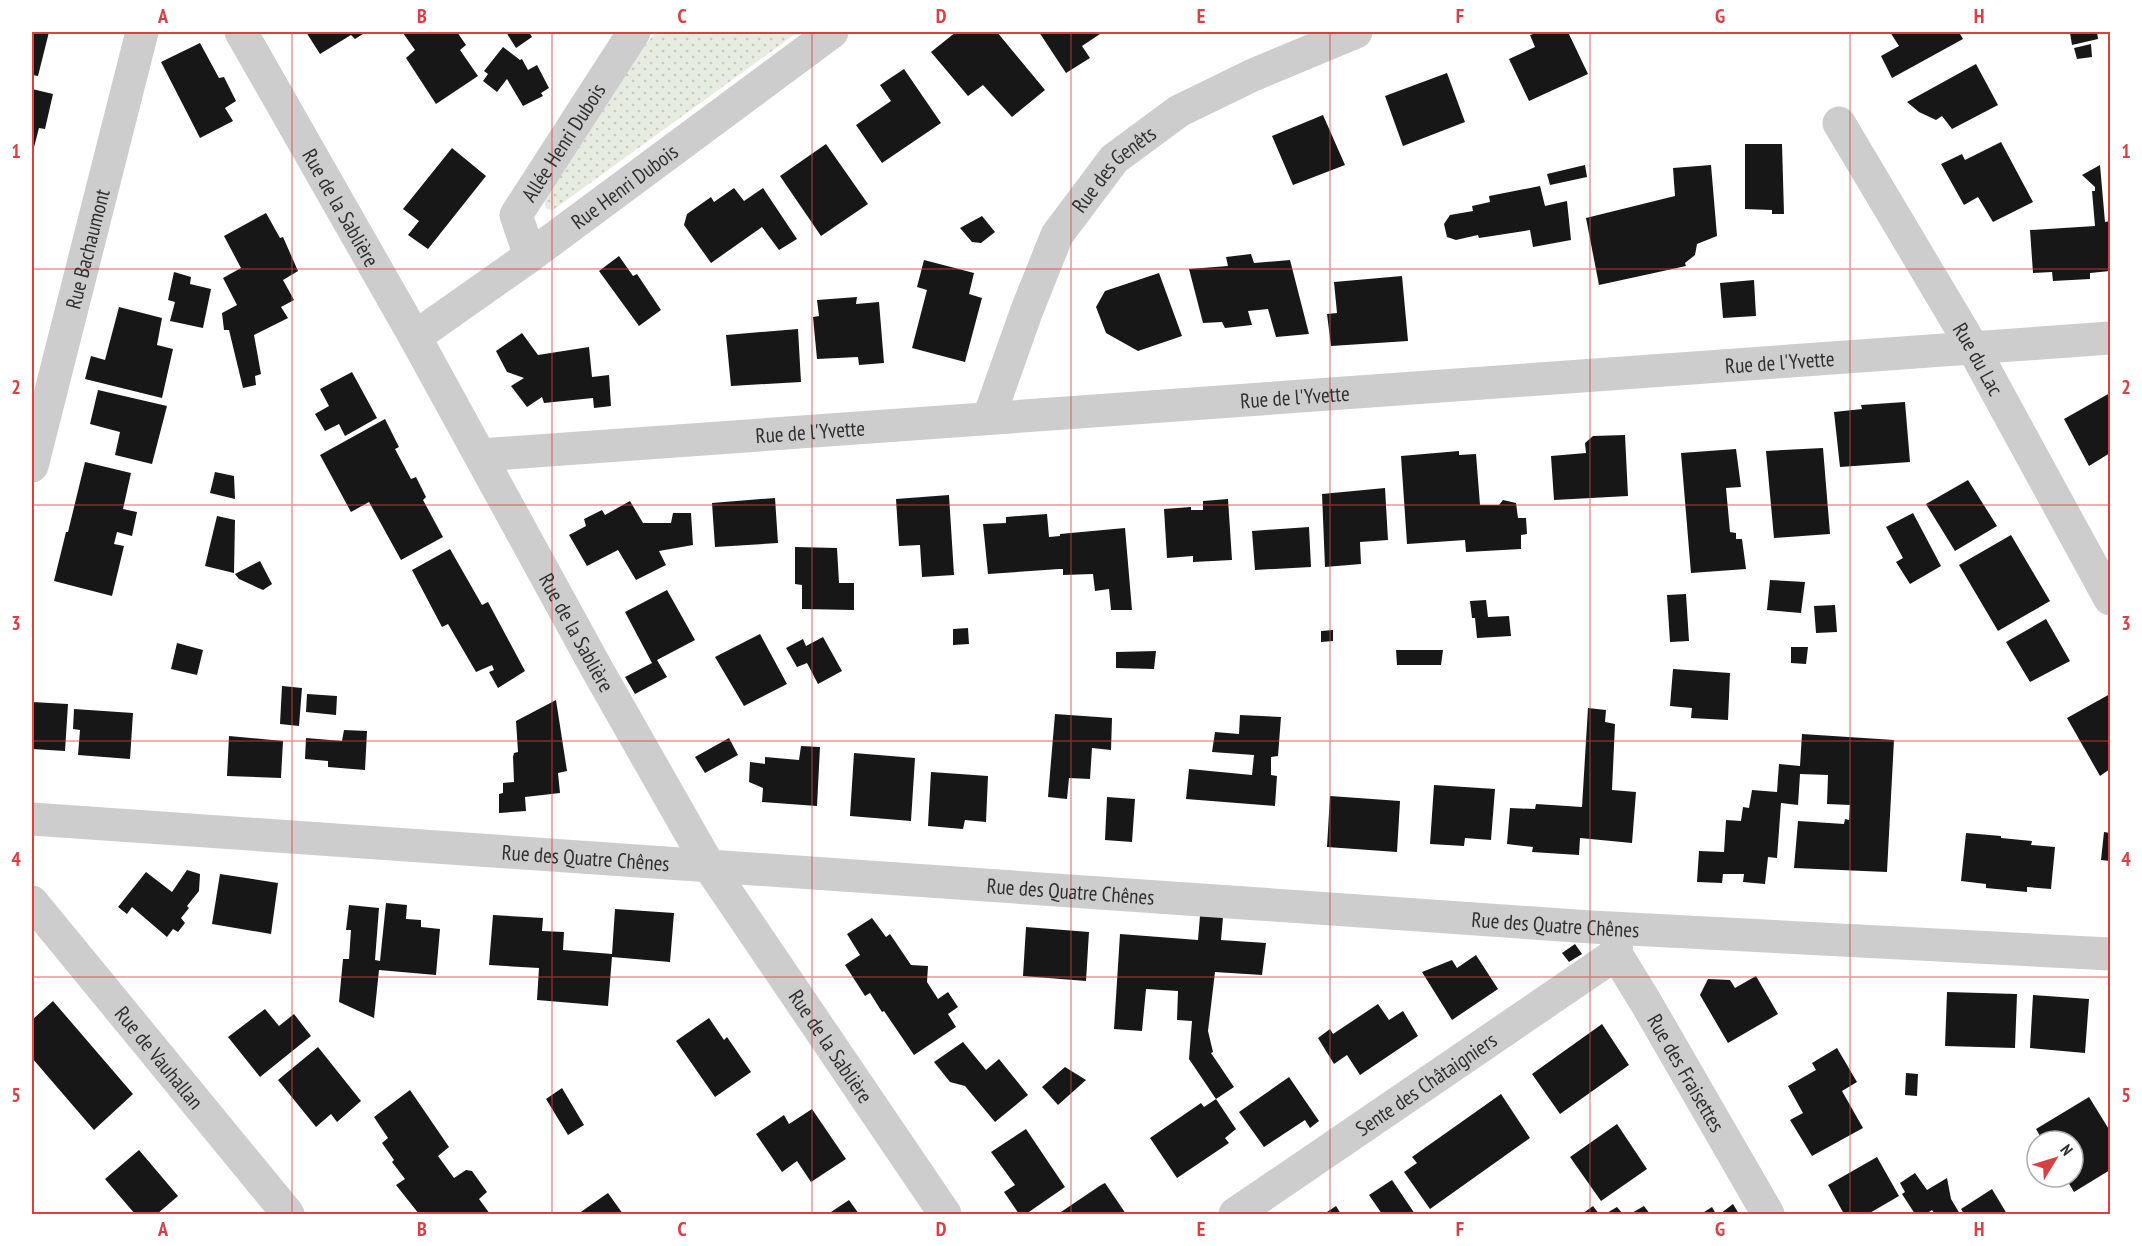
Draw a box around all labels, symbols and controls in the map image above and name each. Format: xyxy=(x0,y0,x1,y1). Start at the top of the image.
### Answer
text: A xyxy=(157,3,169,29)
text: B xyxy=(417,3,427,29)
text: C xyxy=(677,3,687,29)
text: D xyxy=(936,3,947,29)
text: E xyxy=(1197,3,1205,29)
text: F xyxy=(1456,3,1464,29)
text: G xyxy=(1715,3,1725,29)
text: H xyxy=(1974,3,1984,29)
street label: Allée Henri Dubois xyxy=(515,78,611,206)
street label: Rue des Genêts xyxy=(1065,119,1161,218)
text: 1 xyxy=(11,138,21,164)
street label: Rue Henri Dubois xyxy=(565,138,683,235)
text: 1 xyxy=(2121,138,2131,164)
street label: Rue de la Sablière xyxy=(297,144,385,271)
street label: Rue Bachaumont xyxy=(59,186,115,312)
street label: Rue du Lac xyxy=(1947,317,2010,400)
street label: Rue de l'Yvette xyxy=(1724,344,1835,379)
text: 2 xyxy=(11,374,21,400)
text: 2 xyxy=(2121,374,2131,400)
street label: Rue de l'Yvette xyxy=(1239,379,1351,414)
street label: Rue de l'Yvette xyxy=(755,414,866,449)
street label: Rue de la Sablière xyxy=(533,568,620,697)
text: 3 xyxy=(11,610,21,636)
text: 3 xyxy=(2121,610,2131,636)
street label: Rue des Quatre Chênes xyxy=(501,838,670,877)
text: 4 xyxy=(11,846,21,872)
text: 4 xyxy=(2121,846,2131,872)
street label: Rue des Quatre Chênes xyxy=(986,872,1155,910)
street label: Rue des Quatre Chênes xyxy=(1471,905,1640,943)
street label: Rue de la Sablière xyxy=(783,984,879,1108)
street label: Rue de Vauhallan xyxy=(109,1000,210,1115)
street label: Rue des Fraisettes xyxy=(1642,1009,1731,1137)
street label: Sente des Châtaigniers xyxy=(1350,1026,1502,1142)
text: 5 xyxy=(11,1082,21,1108)
text: 5 xyxy=(2121,1082,2131,1108)
north arrow xyxy=(2025,1129,2085,1189)
text: N xyxy=(2056,1140,2077,1159)
text: A xyxy=(157,1216,169,1242)
text: B xyxy=(417,1216,427,1242)
text: C xyxy=(677,1216,687,1242)
text: D xyxy=(936,1216,947,1242)
text: E xyxy=(1197,1216,1205,1242)
text: F xyxy=(1456,1216,1464,1242)
text: G xyxy=(1715,1216,1725,1242)
text: H xyxy=(1974,1216,1984,1242)

